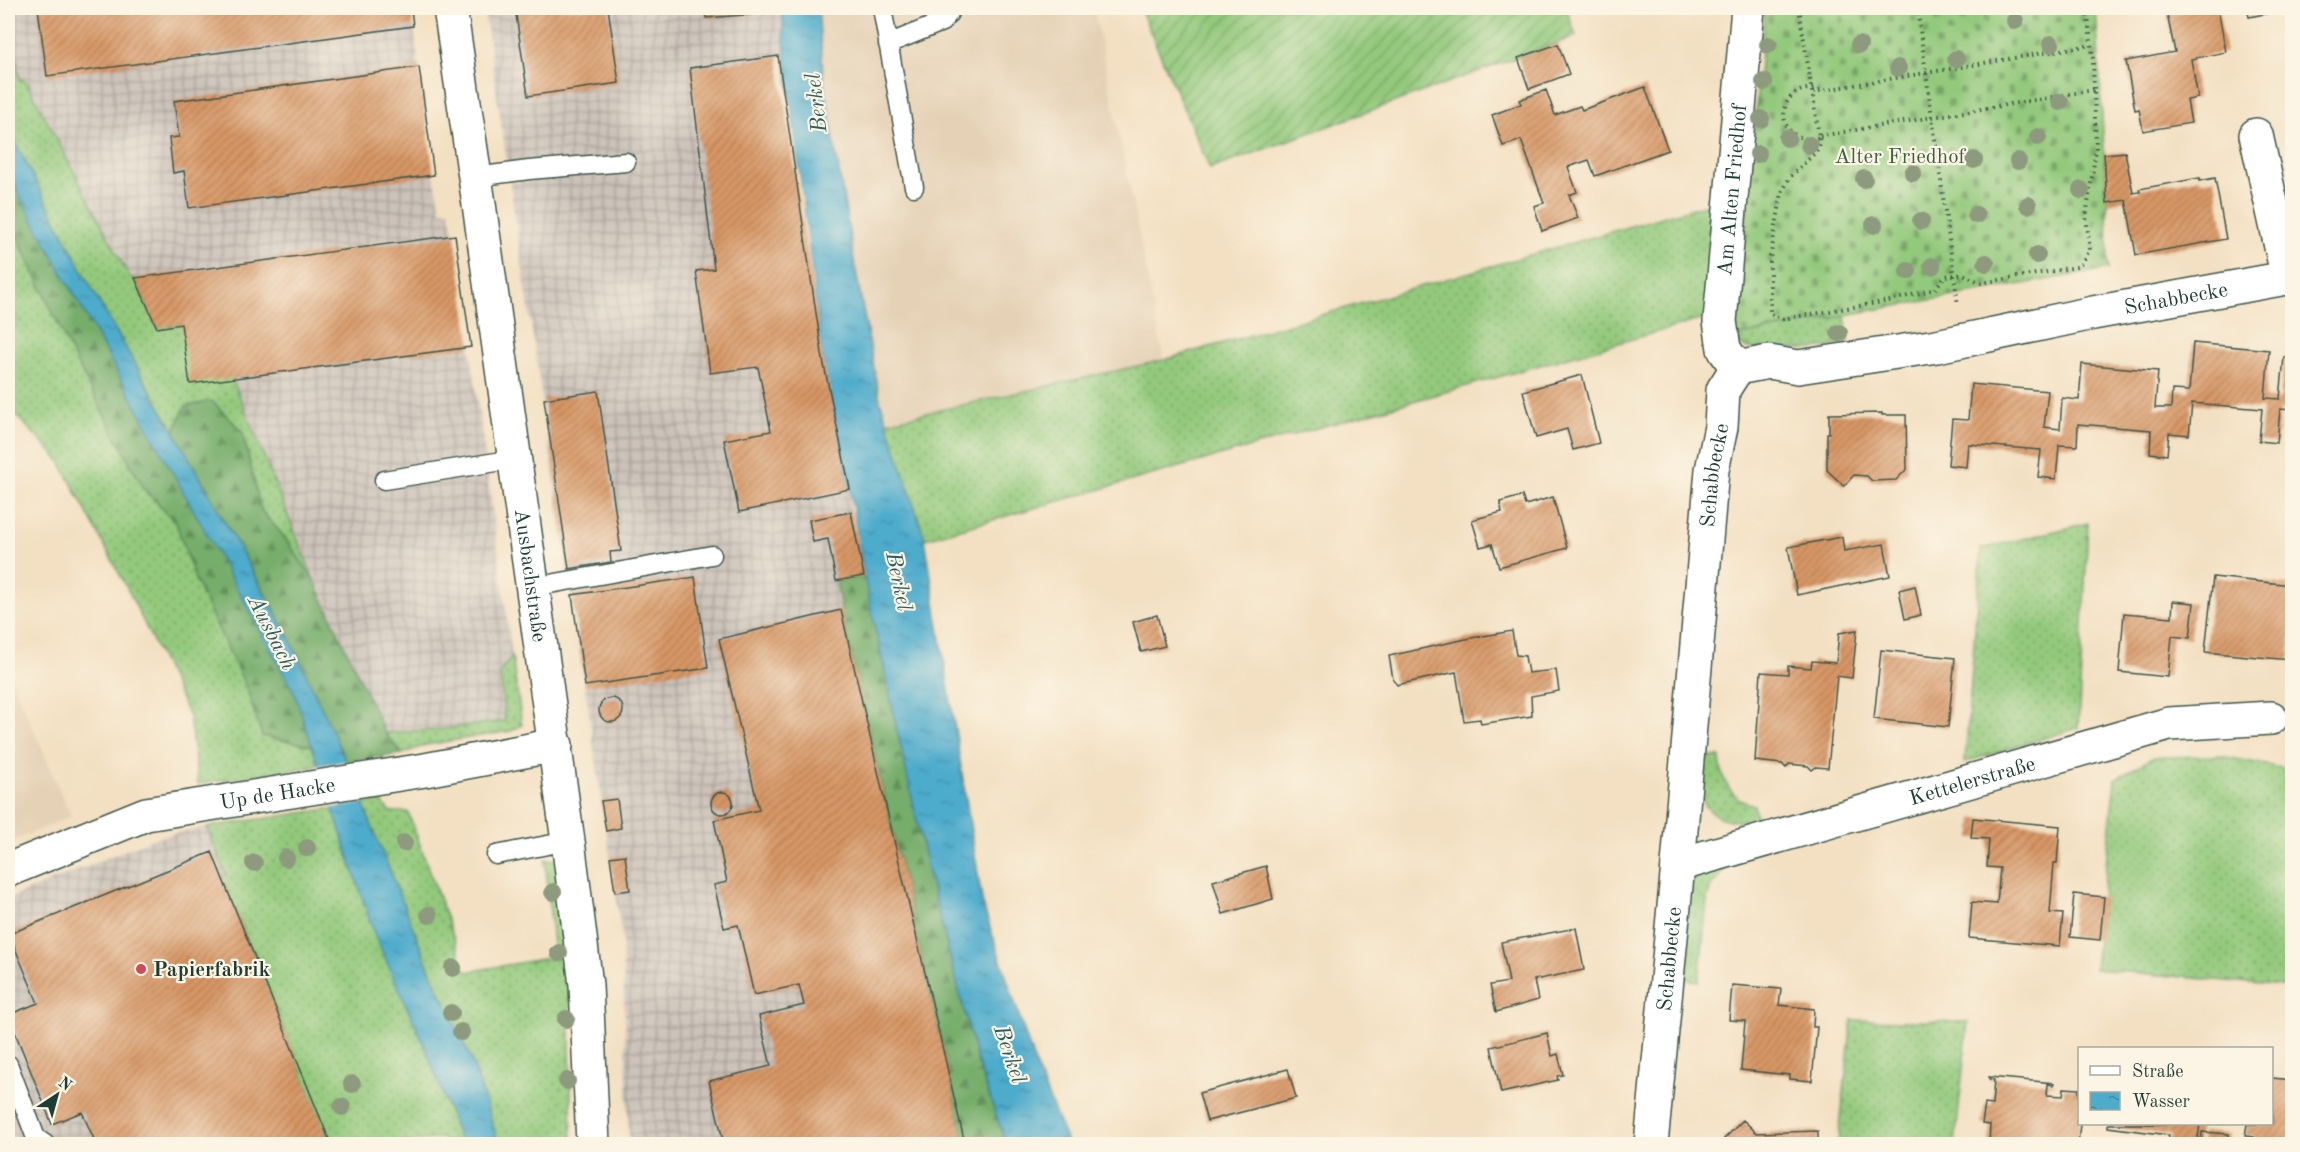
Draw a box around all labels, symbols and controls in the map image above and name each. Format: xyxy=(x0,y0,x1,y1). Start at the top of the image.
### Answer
water label: Berkel xyxy=(802,71,832,135)
street label: Am Alten Friedhof xyxy=(1715,102,1751,277)
park label: Alter Friedhof xyxy=(1834,147,1967,168)
street label: Schabbecke xyxy=(2123,280,2230,319)
street label: Schabbecke xyxy=(1698,421,1734,528)
street label: Ausbachstraße xyxy=(510,507,549,643)
water label: Berkel xyxy=(881,549,915,614)
water label: Ausbach xyxy=(243,591,299,674)
street label: Kettelerstraße xyxy=(1907,754,2038,810)
street label: Up de Hacke xyxy=(219,775,337,814)
street label: Schabbecke xyxy=(1655,906,1686,1012)
place label: Papierfabrik xyxy=(153,960,271,981)
marker: Papierfabrik xyxy=(134,962,148,976)
water label: Berkel xyxy=(989,1022,1029,1087)
legend xyxy=(2078,1047,2273,1125)
text: Straße xyxy=(2132,1063,2183,1081)
north arrow xyxy=(27,1065,87,1125)
text: N xyxy=(55,1074,75,1095)
text: Wasser xyxy=(2132,1093,2191,1111)

